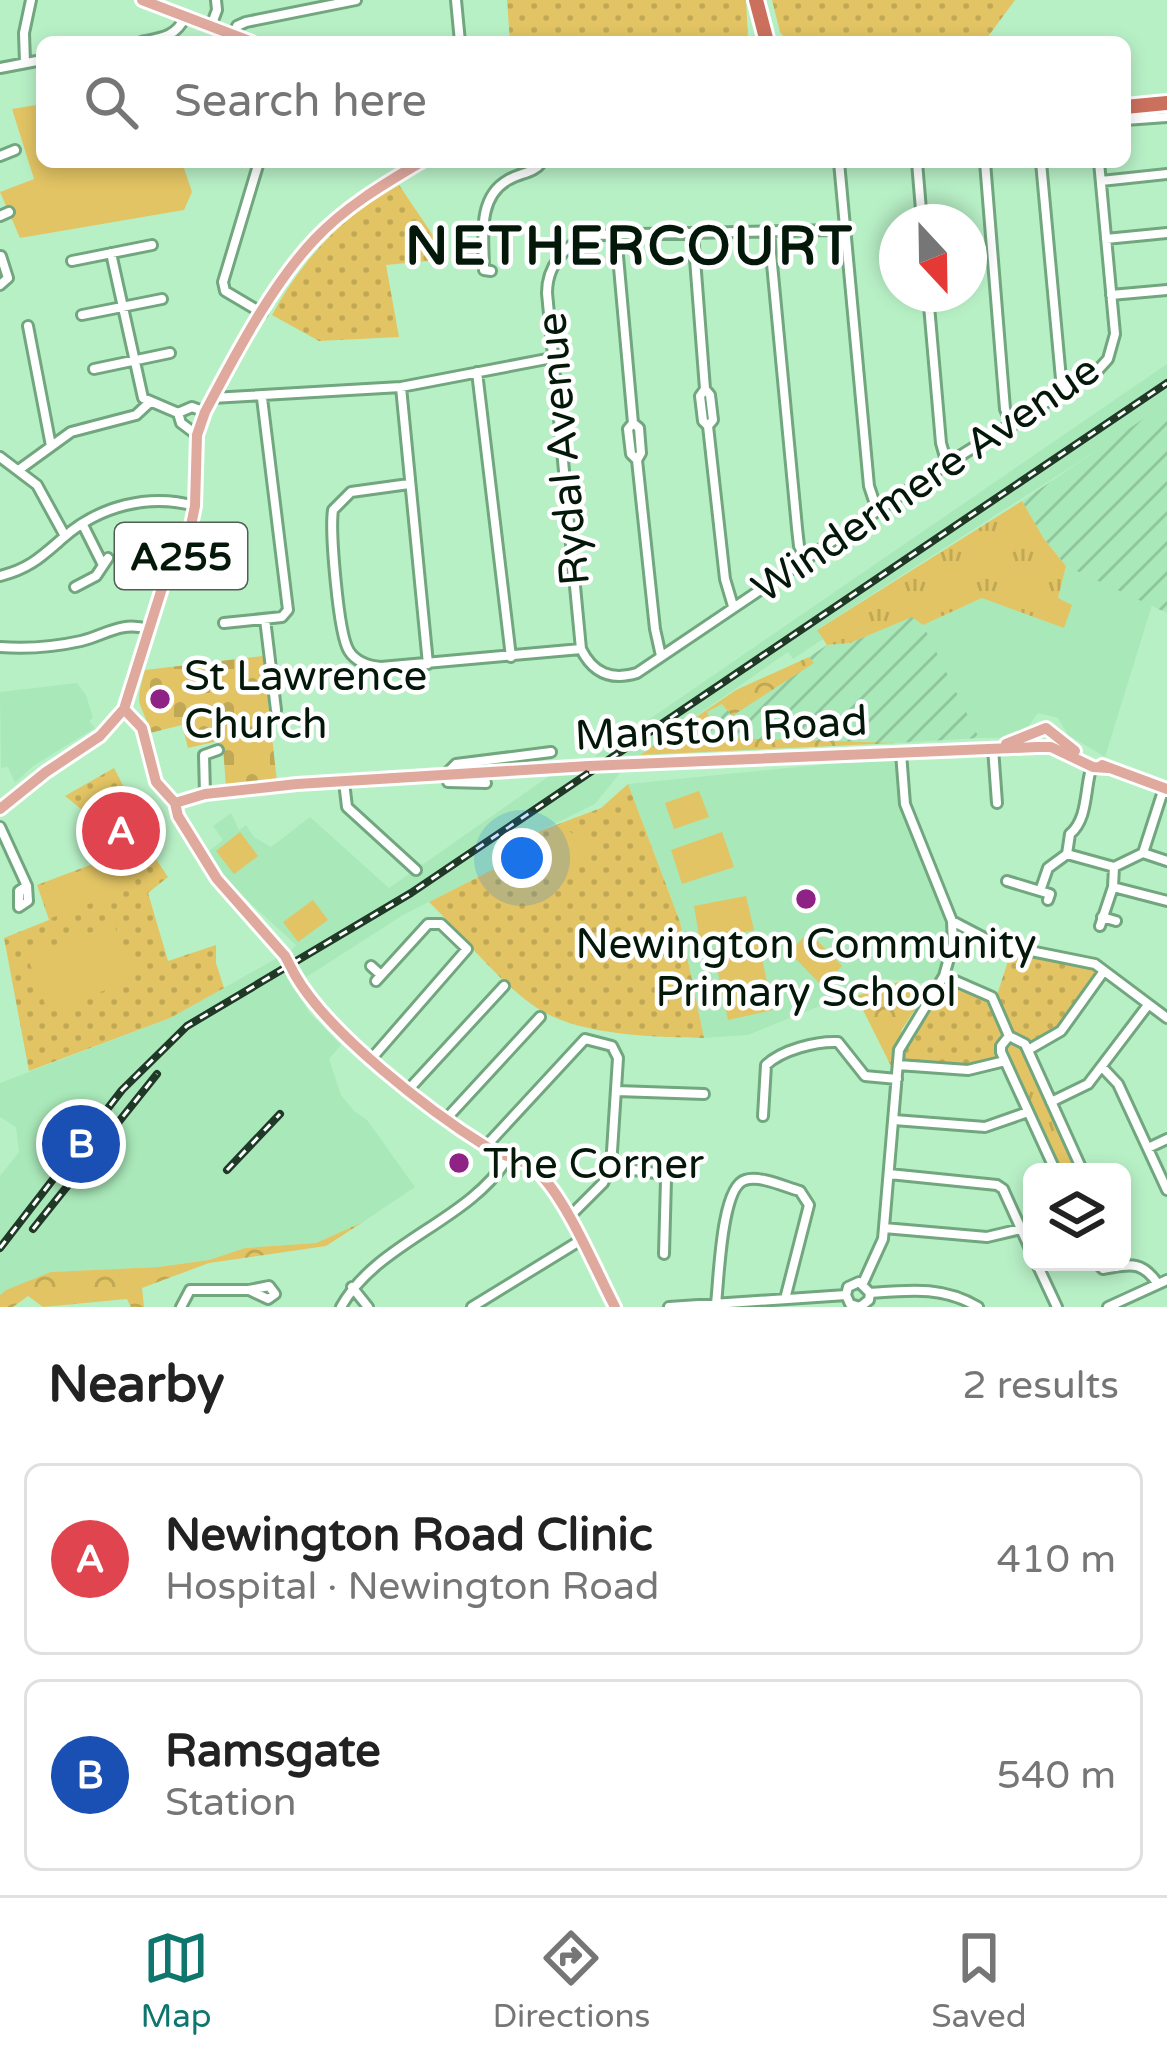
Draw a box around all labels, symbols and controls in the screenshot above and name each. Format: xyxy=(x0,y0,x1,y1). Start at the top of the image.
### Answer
search box xyxy=(36,36,1131,168)
icon: search xyxy=(78,69,144,135)
text: Search here xyxy=(174,75,427,129)
north arrow xyxy=(879,204,987,312)
district label: NETHERCOURT xyxy=(405,214,855,279)
street label: Rydal Avenue xyxy=(526,310,601,588)
street label: Windermere Avenue xyxy=(743,344,1109,614)
road number: A255 xyxy=(115,523,247,589)
place label: St Lawrence Church xyxy=(184,651,427,750)
marker: St Lawrence Church xyxy=(147,686,173,712)
street label: Manston Road xyxy=(573,695,869,762)
pin: A xyxy=(82,786,160,876)
your location xyxy=(492,828,552,888)
marker: Newington Community Primary School xyxy=(793,886,819,912)
place label: Newington Community Primary School xyxy=(575,919,1037,1018)
pin: B xyxy=(42,1099,120,1189)
place label: The Corner xyxy=(483,1139,704,1190)
marker: The Corner xyxy=(446,1150,472,1176)
map controls xyxy=(1023,1163,1131,1271)
button: layers xyxy=(1023,1163,1131,1271)
text: Nearby xyxy=(48,1354,225,1416)
text: 2 results xyxy=(962,1362,1119,1409)
text: Newington Road Clinic xyxy=(165,1509,653,1563)
text: A xyxy=(75,1536,105,1583)
text: 410 m xyxy=(997,1536,1116,1583)
text: Hospital · Newington Road xyxy=(165,1563,659,1610)
text: Ramsgate xyxy=(165,1725,381,1779)
text: B xyxy=(76,1752,104,1799)
text: 540 m xyxy=(997,1752,1116,1799)
text: Station xyxy=(165,1779,297,1826)
tab: Map xyxy=(140,1925,212,2036)
tab: Directions xyxy=(492,1925,650,2036)
tab: Saved xyxy=(931,1925,1027,2036)

